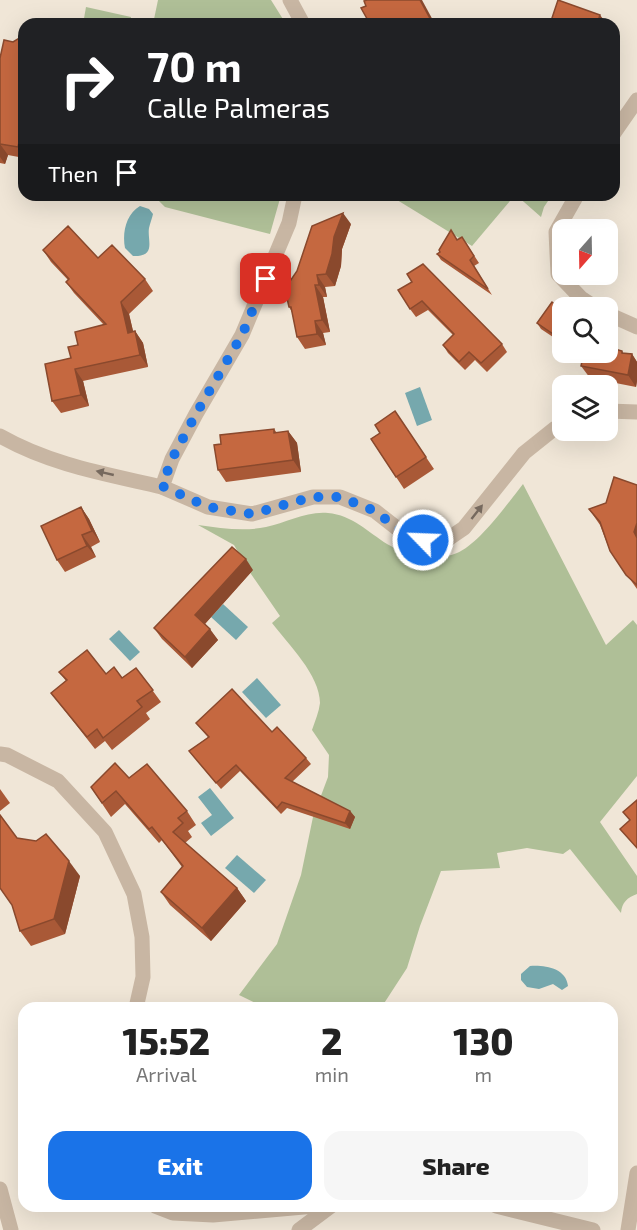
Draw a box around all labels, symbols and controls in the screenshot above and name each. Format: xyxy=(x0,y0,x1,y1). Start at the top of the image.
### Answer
text: 70 m xyxy=(147,40,242,90)
icon: right xyxy=(48,42,126,120)
text: Calle Palmeras xyxy=(147,91,330,123)
icon: arrive xyxy=(110,156,143,189)
text: Then xyxy=(48,160,98,186)
north arrow xyxy=(552,219,618,285)
map controls xyxy=(552,219,618,441)
pin xyxy=(240,253,291,304)
icon: arrive xyxy=(249,262,282,295)
button: search xyxy=(552,297,618,363)
button: layers xyxy=(552,375,618,441)
one-way arrow xyxy=(95,468,114,478)
one-way arrow xyxy=(470,505,483,520)
position arrow xyxy=(391,508,455,572)
text: 15:52 xyxy=(123,1019,210,1062)
text: 2 xyxy=(321,1019,342,1062)
text: 130 xyxy=(453,1019,513,1062)
text: Arrival xyxy=(136,1062,197,1086)
text: min xyxy=(315,1062,349,1086)
text: m xyxy=(475,1062,492,1086)
button: Exit xyxy=(48,1131,312,1200)
button: Share xyxy=(324,1131,588,1200)

